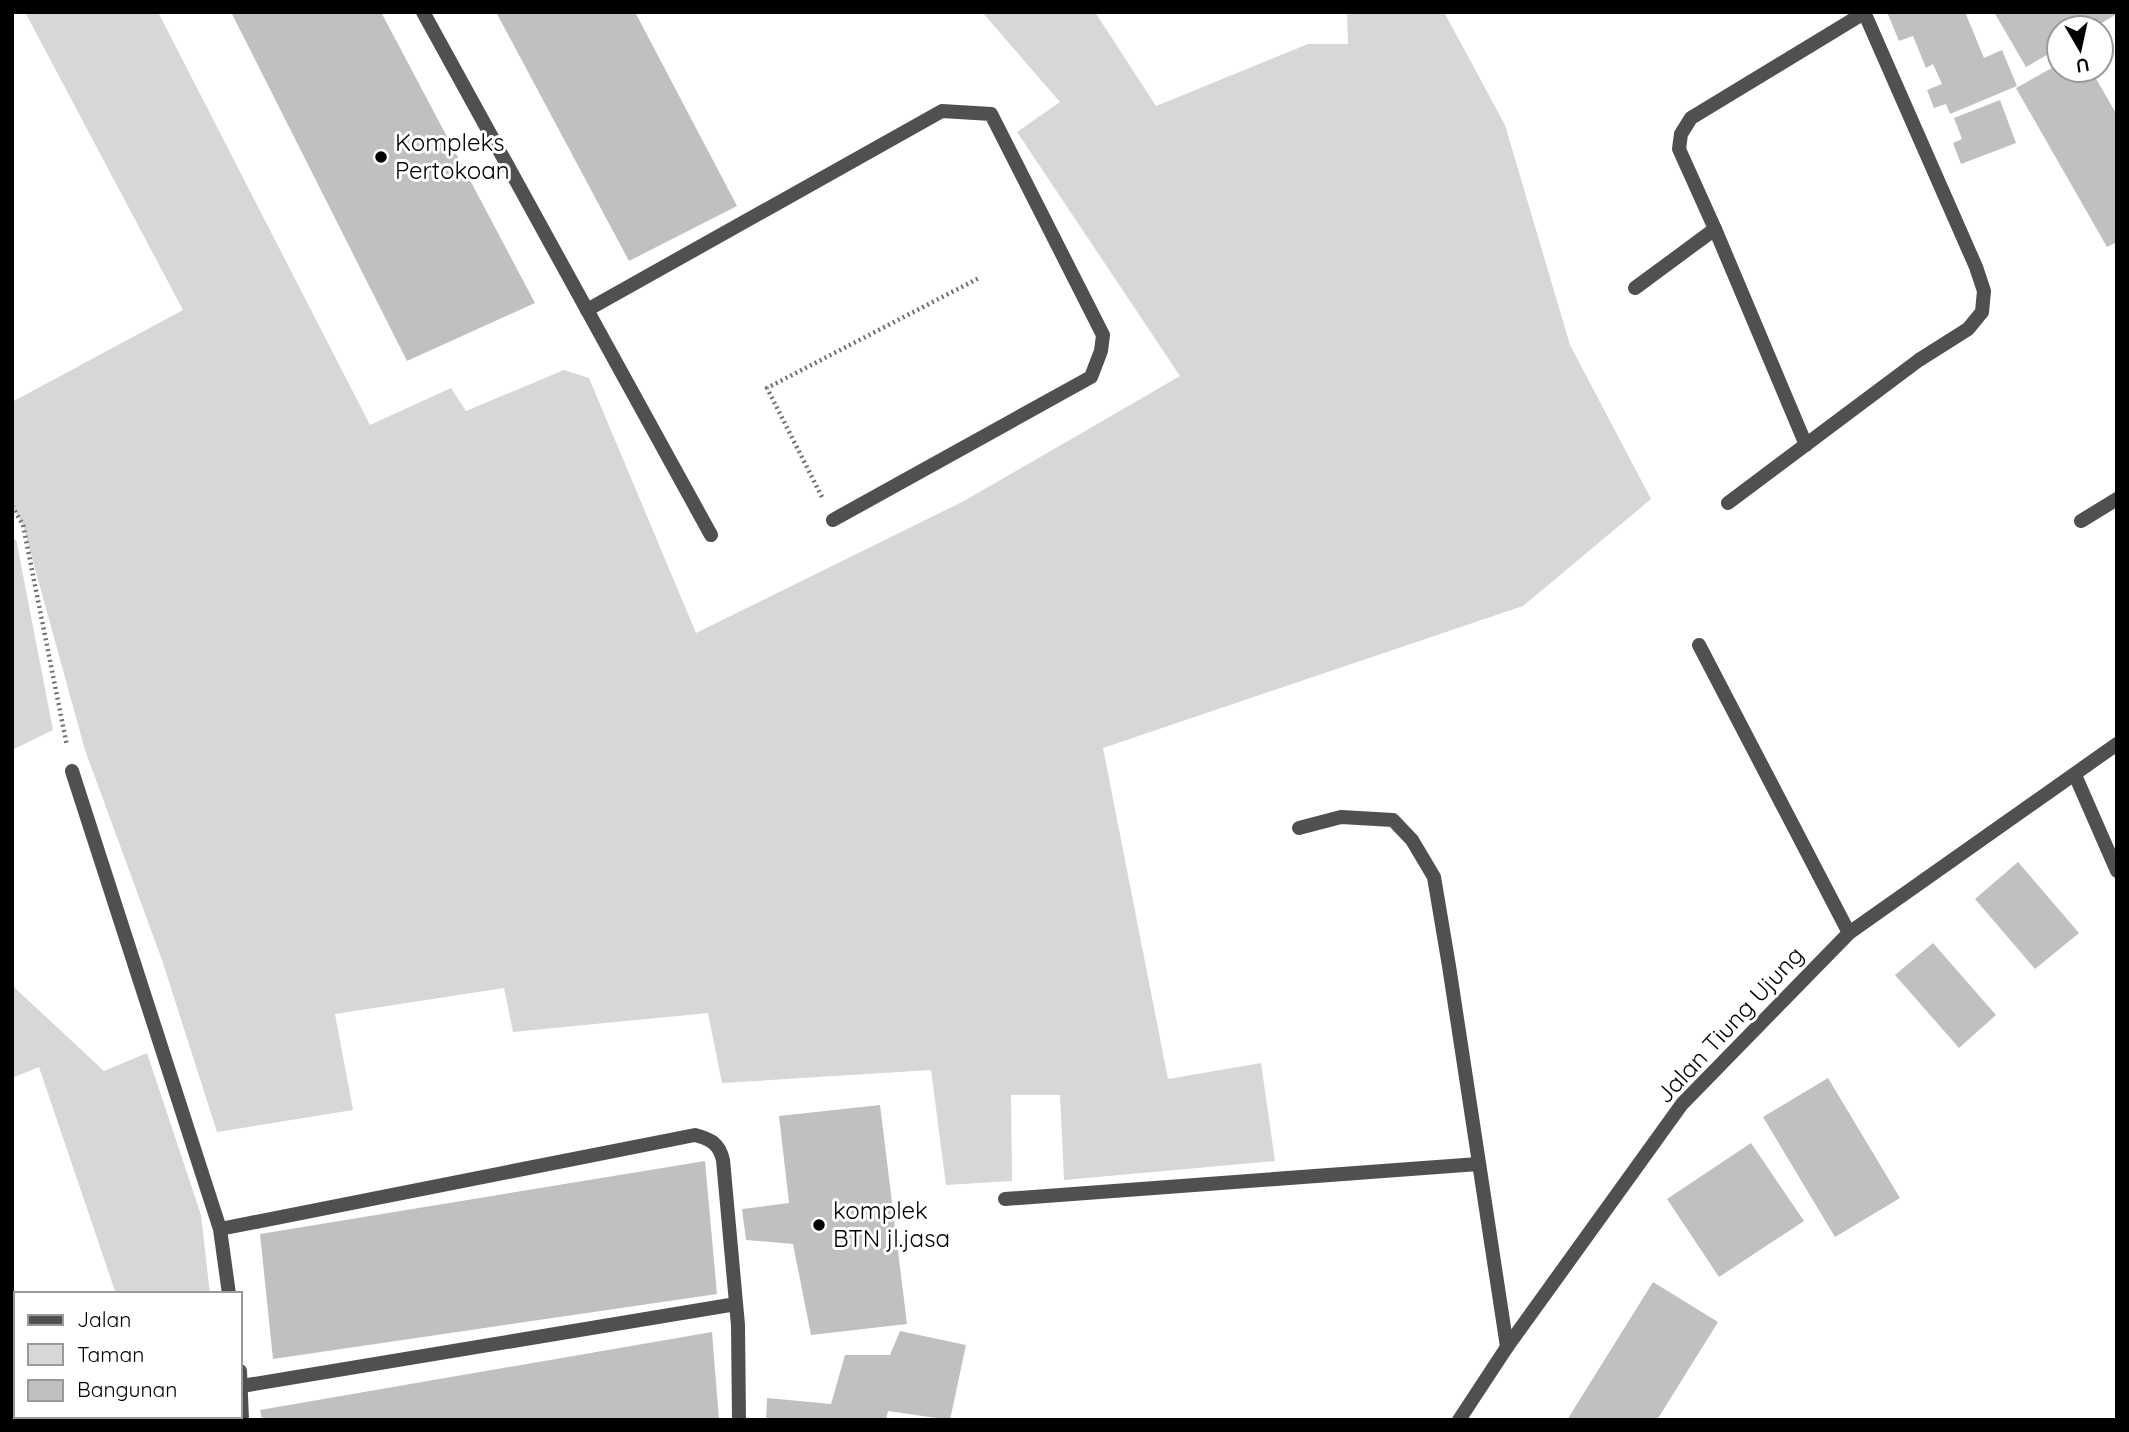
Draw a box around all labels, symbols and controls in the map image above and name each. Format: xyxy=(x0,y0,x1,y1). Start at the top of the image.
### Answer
north arrow xyxy=(2045,14,2115,84)
text: U xyxy=(2074,53,2091,79)
place label: Kompleks Pertokoan xyxy=(395,127,510,185)
marker: Kompleks Pertokoan xyxy=(373,149,389,165)
street label: Jalan Tiung Ujung xyxy=(1649,940,1810,1109)
place label: komplek BTN jl.jasa xyxy=(833,1195,950,1253)
marker: komplek BTN jl.jasa xyxy=(811,1217,827,1233)
legend xyxy=(14,1292,242,1418)
text: Jalan xyxy=(77,1306,131,1332)
text: Taman xyxy=(77,1341,144,1367)
text: Bangunan xyxy=(77,1376,177,1402)

